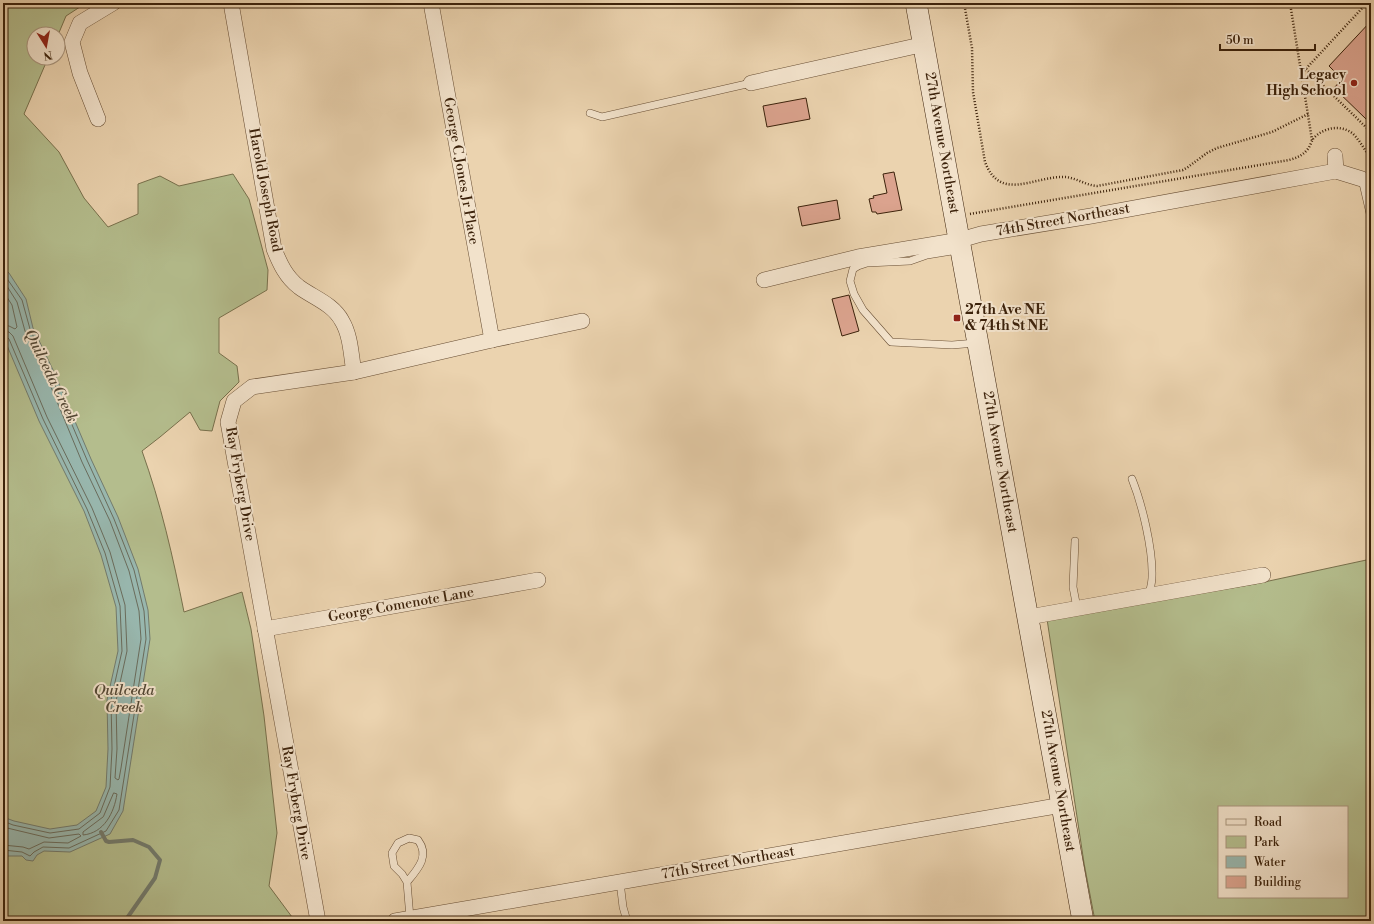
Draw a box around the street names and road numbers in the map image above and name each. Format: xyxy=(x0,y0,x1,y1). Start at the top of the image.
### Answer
street label: 27th Avenue Northeast xyxy=(921,71,963,215)
street label: George C Jones Jr Place xyxy=(439,96,483,246)
street label: Harold Joseph Road xyxy=(244,127,286,254)
street label: 74th Street Northeast xyxy=(995,199,1131,241)
street label: 27th Avenue Northeast xyxy=(979,390,1021,534)
street label: Ray Fryberg Drive xyxy=(221,425,259,543)
street label: George Comenote Lane xyxy=(327,583,475,627)
street label: 27th Avenue Northeast xyxy=(1037,709,1079,853)
street label: Ray Fryberg Drive xyxy=(277,744,315,862)
street label: 77th Street Northeast xyxy=(660,842,796,884)

